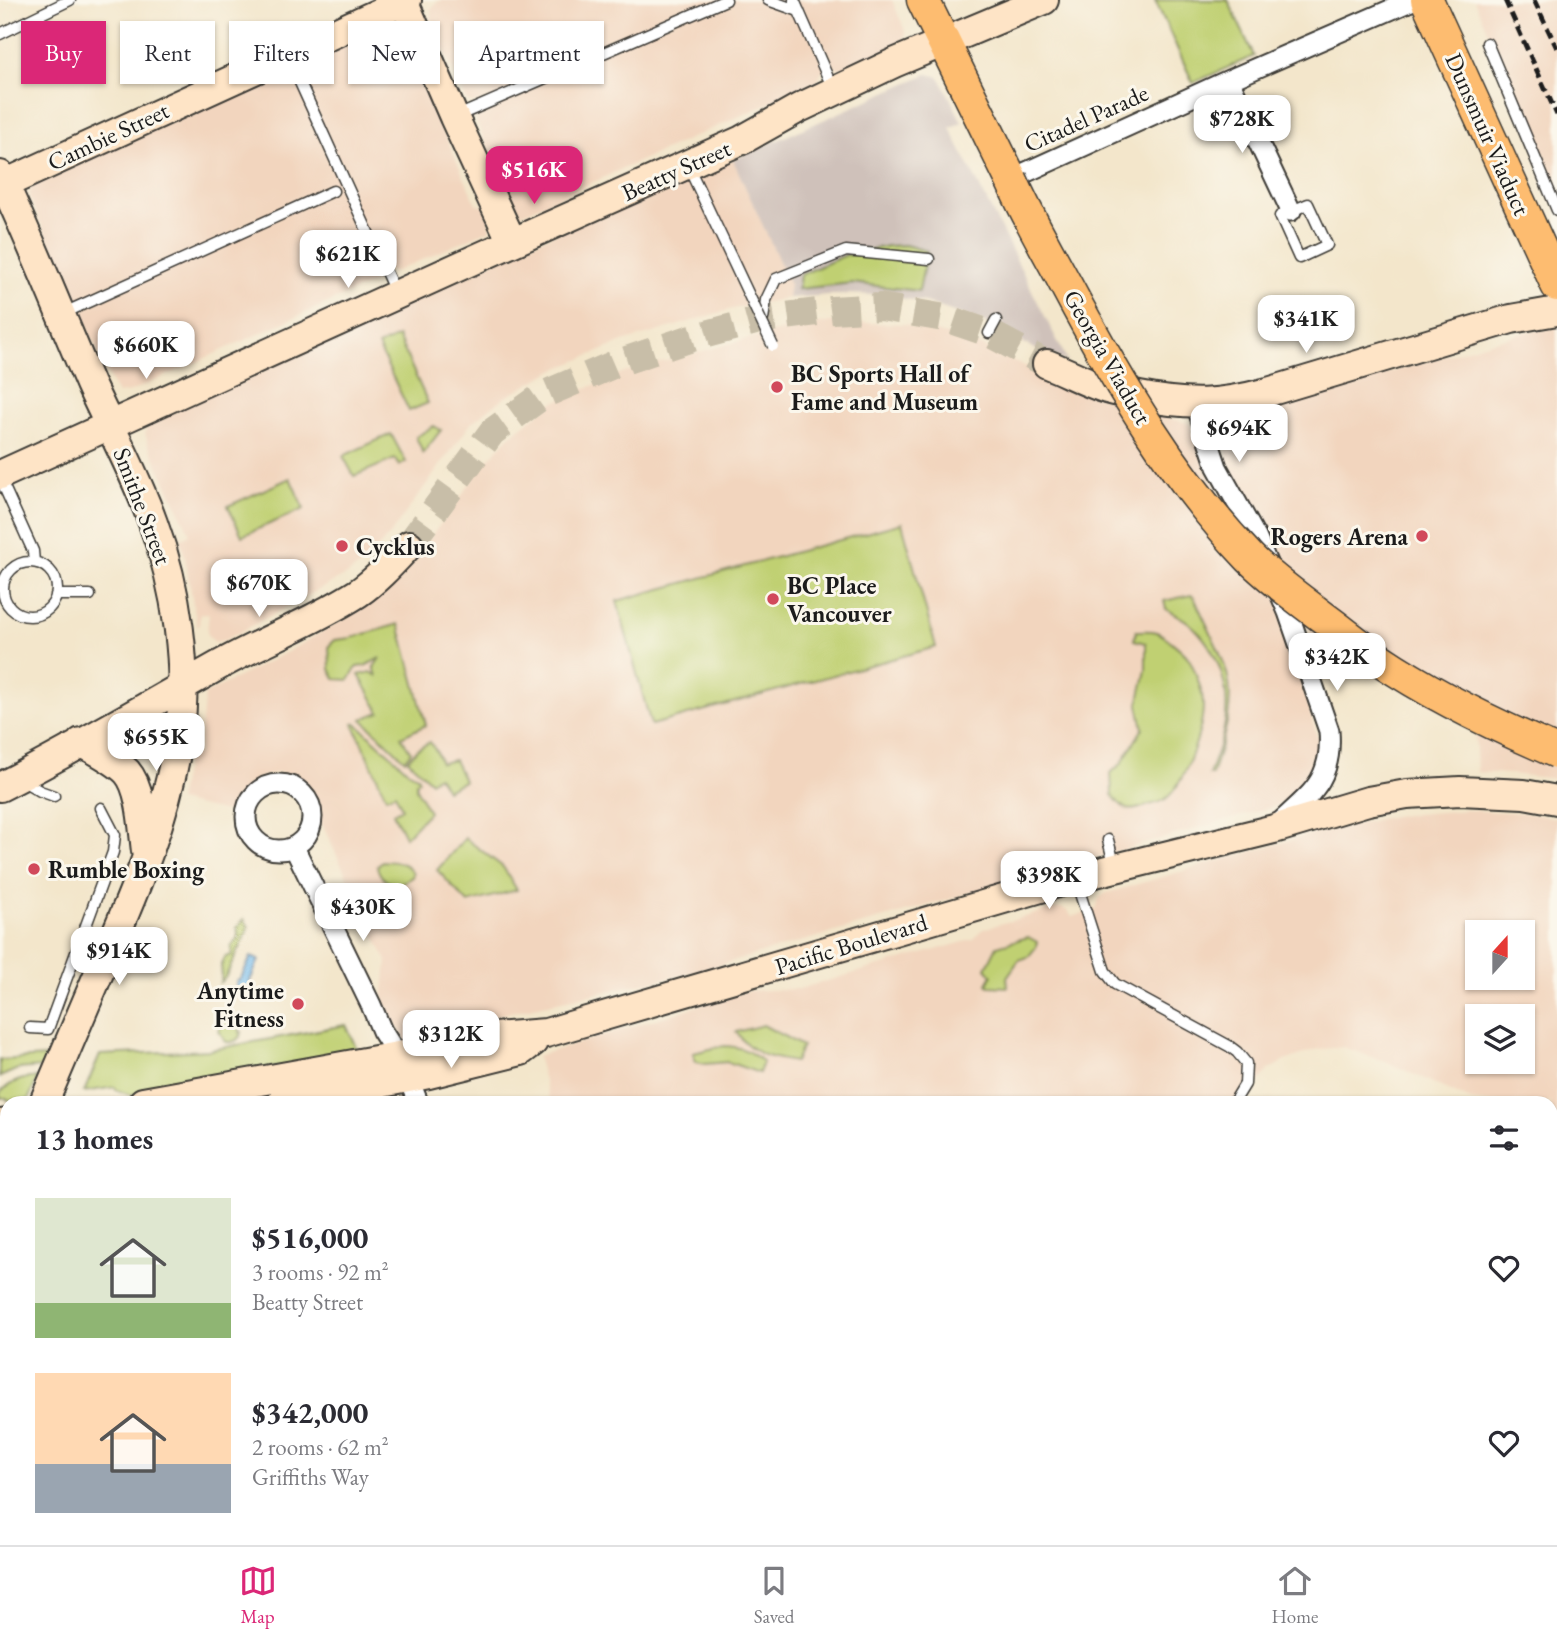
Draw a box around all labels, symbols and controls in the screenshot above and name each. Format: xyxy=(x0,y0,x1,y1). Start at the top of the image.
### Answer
chip: Buy xyxy=(21,21,106,84)
chip: Rent xyxy=(120,21,215,84)
chip: Filters xyxy=(229,21,334,84)
chip: New xyxy=(348,21,440,84)
chip: Apartment xyxy=(454,21,604,84)
street label: Dunsmuir Viaduct xyxy=(1438,48,1538,220)
street label: Citadel Parade xyxy=(1019,77,1153,159)
street label: Cambie Street xyxy=(42,94,174,178)
pin: $728K xyxy=(1193,96,1291,155)
text: $728K xyxy=(1210,103,1274,133)
street label: Beatty Street xyxy=(617,132,736,208)
pin: $516K xyxy=(485,146,583,206)
text: $516K xyxy=(502,154,566,184)
pin: $621K xyxy=(299,230,397,290)
text: $621K xyxy=(316,238,380,268)
street label: Georgia Viaduct xyxy=(1057,284,1159,430)
pin: $341K xyxy=(1257,296,1355,355)
text: $341K xyxy=(1274,303,1338,333)
pin: $660K xyxy=(97,322,195,381)
text: $660K xyxy=(114,329,178,359)
place label: BC Sports Hall of Fame and Museum xyxy=(791,358,978,417)
marker: BC Sports Hall of Fame and Museum xyxy=(769,379,785,395)
pin: $694K xyxy=(1190,405,1288,464)
text: $694K xyxy=(1207,412,1271,442)
street label: Smithe Street xyxy=(107,443,180,569)
place label: Rogers Arena xyxy=(1271,521,1408,553)
marker: Rogers Arena xyxy=(1414,528,1430,544)
place label: Cycklus xyxy=(356,531,435,563)
marker: Cycklus xyxy=(334,538,350,554)
pin: $670K xyxy=(210,560,308,619)
text: $670K xyxy=(227,567,291,597)
place label: BC Place Vancouver xyxy=(787,570,892,629)
marker: BC Place Vancouver xyxy=(765,591,781,607)
pin: $342K xyxy=(1288,634,1386,693)
text: $342K xyxy=(1305,641,1369,671)
pin: $655K xyxy=(107,714,205,773)
text: $655K xyxy=(124,721,188,751)
pin: $398K xyxy=(1000,852,1098,911)
place label: Rumble Boxing xyxy=(48,854,205,886)
text: $398K xyxy=(1017,859,1081,889)
marker: Rumble Boxing xyxy=(26,861,42,877)
pin: $430K xyxy=(314,884,412,943)
text: $430K xyxy=(331,891,395,921)
street label: Pacific Boulevard xyxy=(771,906,932,982)
north arrow xyxy=(1465,920,1535,990)
map controls xyxy=(1465,920,1535,1074)
pin: $914K xyxy=(70,928,168,987)
text: $914K xyxy=(87,935,151,965)
place label: Anytime Fitness xyxy=(196,975,284,1034)
marker: Anytime Fitness xyxy=(290,996,306,1012)
button: layers xyxy=(1465,1004,1535,1074)
pin: $312K xyxy=(402,1010,500,1070)
text: $312K xyxy=(419,1018,483,1048)
text: 13 homes xyxy=(35,1119,153,1158)
icon: filters xyxy=(1485,1119,1523,1157)
text: $516,000 xyxy=(252,1218,368,1257)
icon: home xyxy=(91,1226,175,1310)
icon: heart xyxy=(1485,1249,1523,1287)
text: 3 rooms · 92 m² xyxy=(252,1257,389,1287)
text: Beatty Street xyxy=(252,1287,363,1317)
text: $342,000 xyxy=(252,1393,368,1432)
icon: home xyxy=(91,1401,175,1485)
icon: heart xyxy=(1485,1424,1523,1462)
text: 2 rooms · 62 m² xyxy=(252,1432,389,1462)
text: Griffiths Way xyxy=(252,1462,369,1492)
tab: Map xyxy=(239,1562,277,1629)
tab: Saved xyxy=(754,1562,794,1629)
tab: Home xyxy=(1271,1562,1318,1629)

